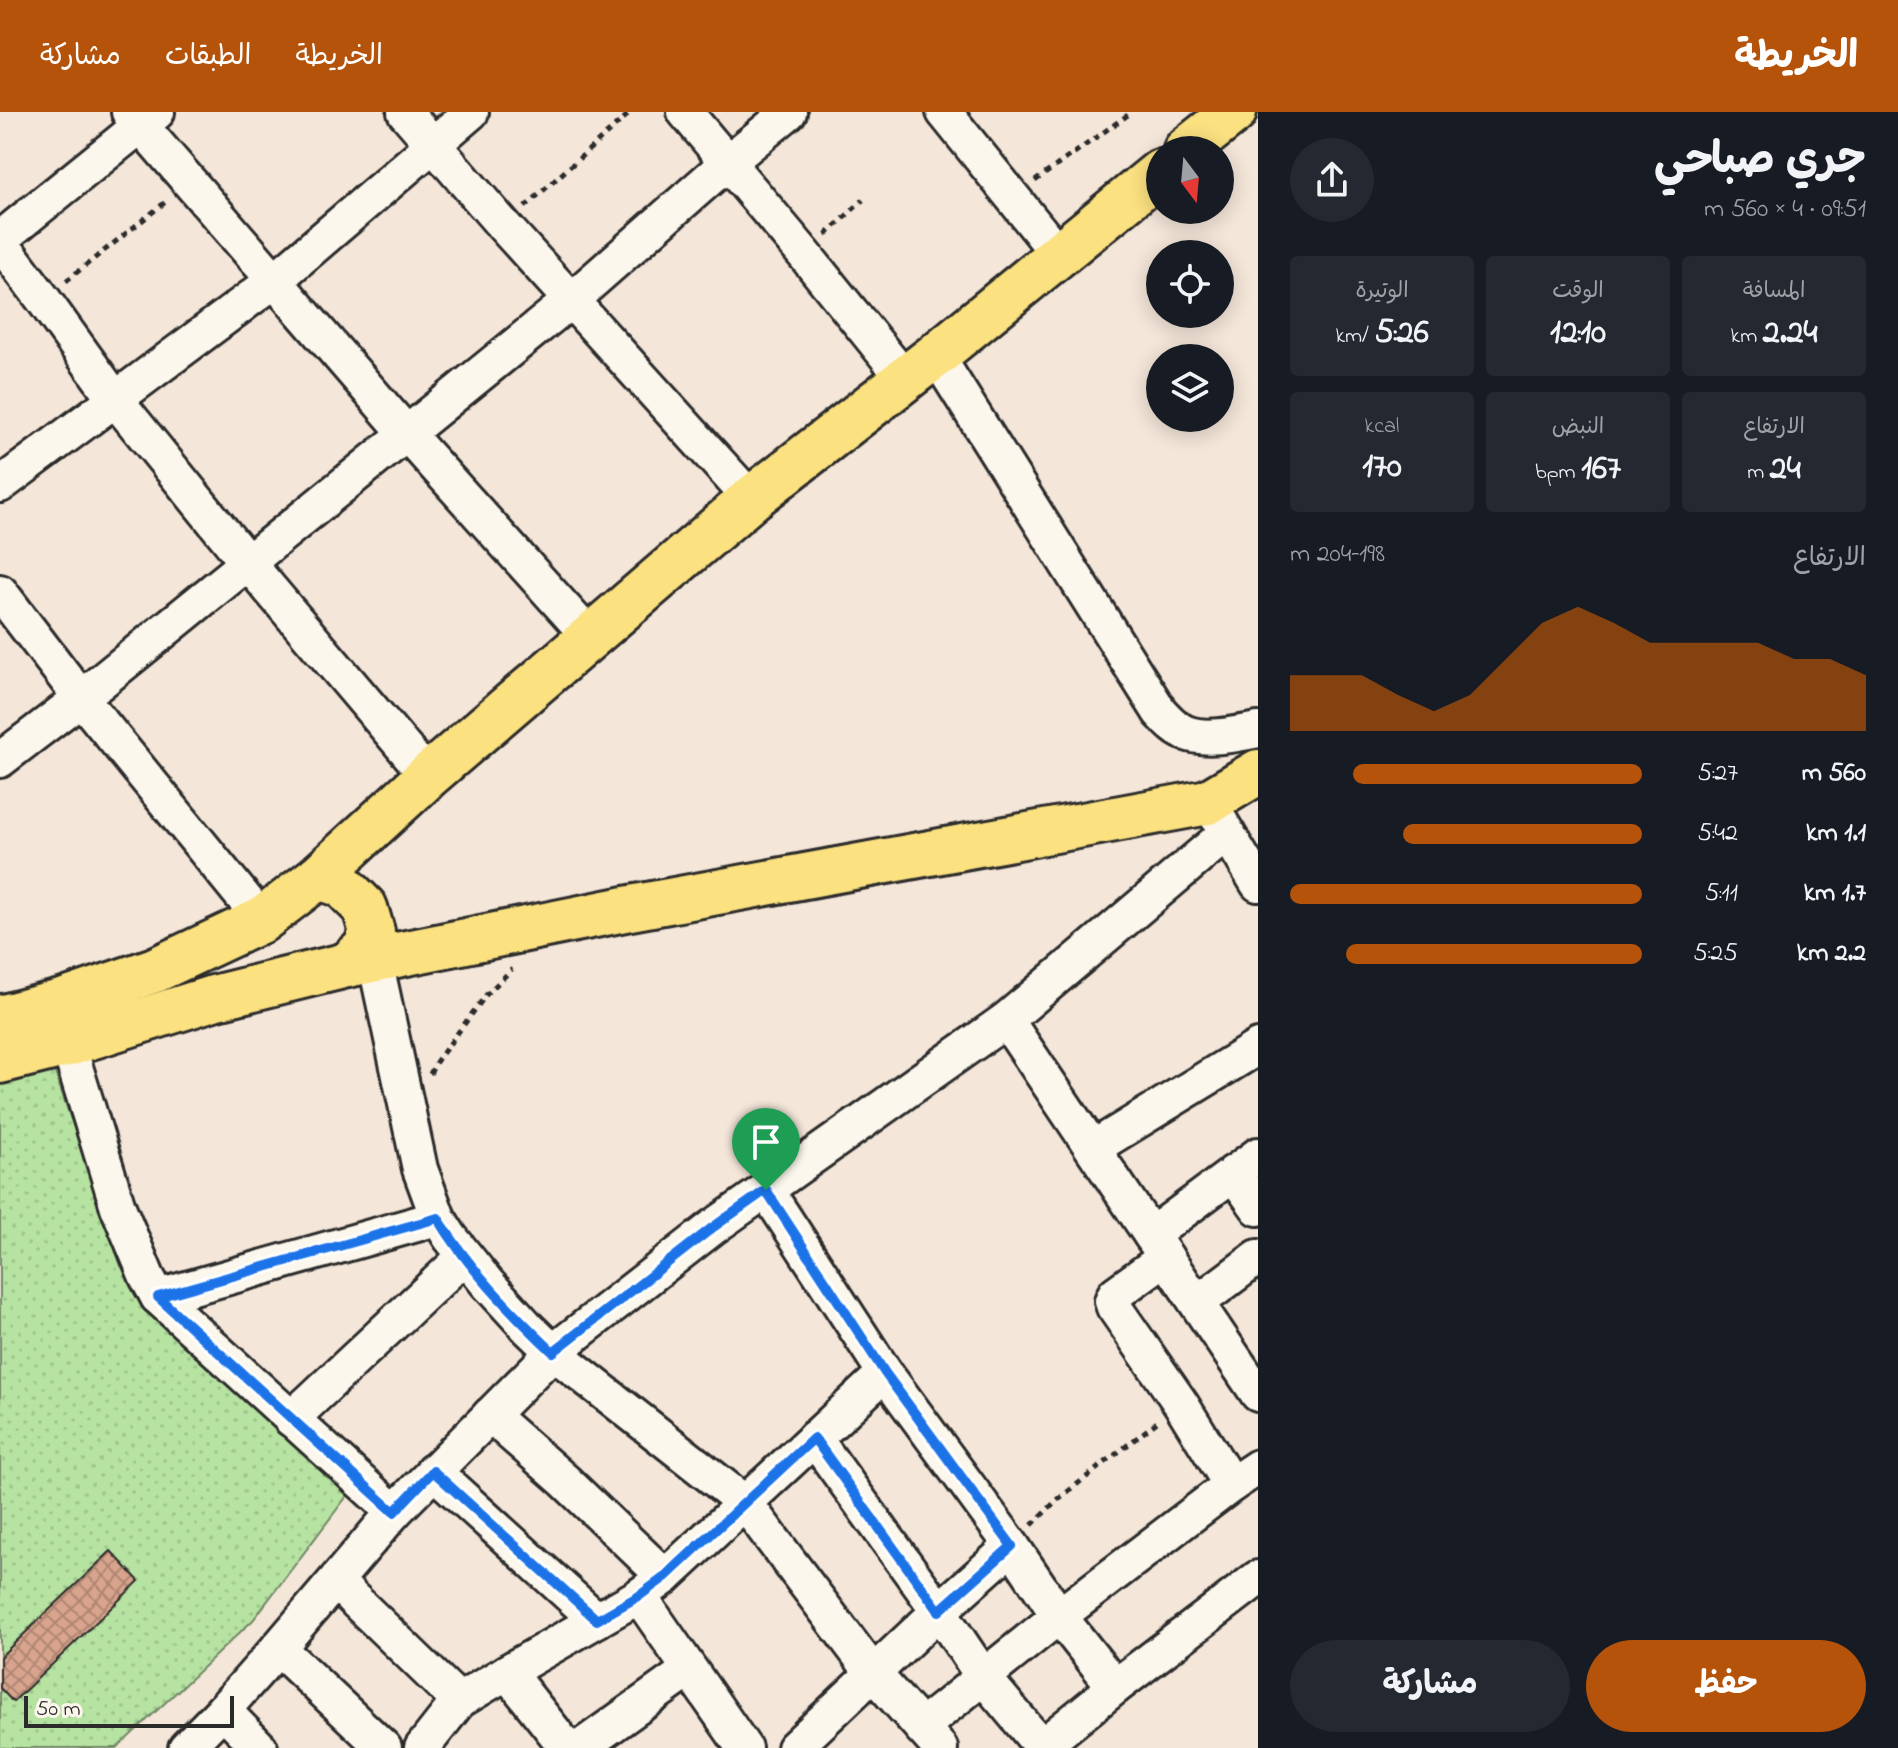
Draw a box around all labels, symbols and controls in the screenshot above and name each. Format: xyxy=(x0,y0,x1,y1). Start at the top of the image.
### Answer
text: الخريطة xyxy=(1734,30,1858,86)
text: مشاركة xyxy=(40,37,121,78)
text: الطبقات xyxy=(165,37,251,78)
text: الخريطة xyxy=(295,37,383,78)
text: جري صباحي xyxy=(1654,129,1866,193)
north arrow xyxy=(1146,136,1234,224)
map controls xyxy=(1146,136,1234,432)
button: share xyxy=(1290,138,1374,222)
text: 09:51 · 4 × 560 m xyxy=(1704,191,1866,229)
button: locate xyxy=(1146,240,1234,328)
text: الوتيرة xyxy=(1355,276,1409,308)
text: الوقت xyxy=(1552,276,1604,308)
text: المسافة xyxy=(1743,276,1805,308)
text: 5:26 xyxy=(1374,309,1429,359)
text: 12:10 xyxy=(1550,309,1606,359)
text: 2.24 xyxy=(1763,309,1817,359)
text: /km xyxy=(1335,321,1374,353)
text: km xyxy=(1731,321,1763,353)
button: layers xyxy=(1146,344,1234,432)
text: kcal xyxy=(1365,411,1399,443)
text: النبض xyxy=(1552,412,1604,444)
text: الارتفاع xyxy=(1743,412,1805,444)
text: 170 xyxy=(1362,443,1402,493)
text: 167 xyxy=(1581,445,1621,495)
text: 24 xyxy=(1770,445,1801,495)
text: bpm xyxy=(1535,457,1581,489)
text: m xyxy=(1747,457,1770,489)
text: 198–204 m xyxy=(1290,536,1385,574)
text: الارتفاع xyxy=(1793,540,1866,578)
text: 5:27 xyxy=(1697,755,1738,793)
text: 560 m xyxy=(1802,755,1866,793)
text: 5:42 xyxy=(1697,815,1738,853)
text: 1.1 km xyxy=(1806,815,1866,853)
text: 5:11 xyxy=(1704,875,1738,913)
text: 1.7 km xyxy=(1804,875,1866,913)
text: 5:25 xyxy=(1693,935,1738,973)
text: 2.2 km xyxy=(1797,935,1866,973)
pin xyxy=(732,1108,800,1190)
icon: arrive xyxy=(744,1120,788,1164)
button: مشاركة xyxy=(1290,1640,1570,1732)
button: حفظ xyxy=(1586,1640,1866,1732)
scale bar xyxy=(24,1692,234,1728)
text: 50 m xyxy=(36,1694,81,1726)

